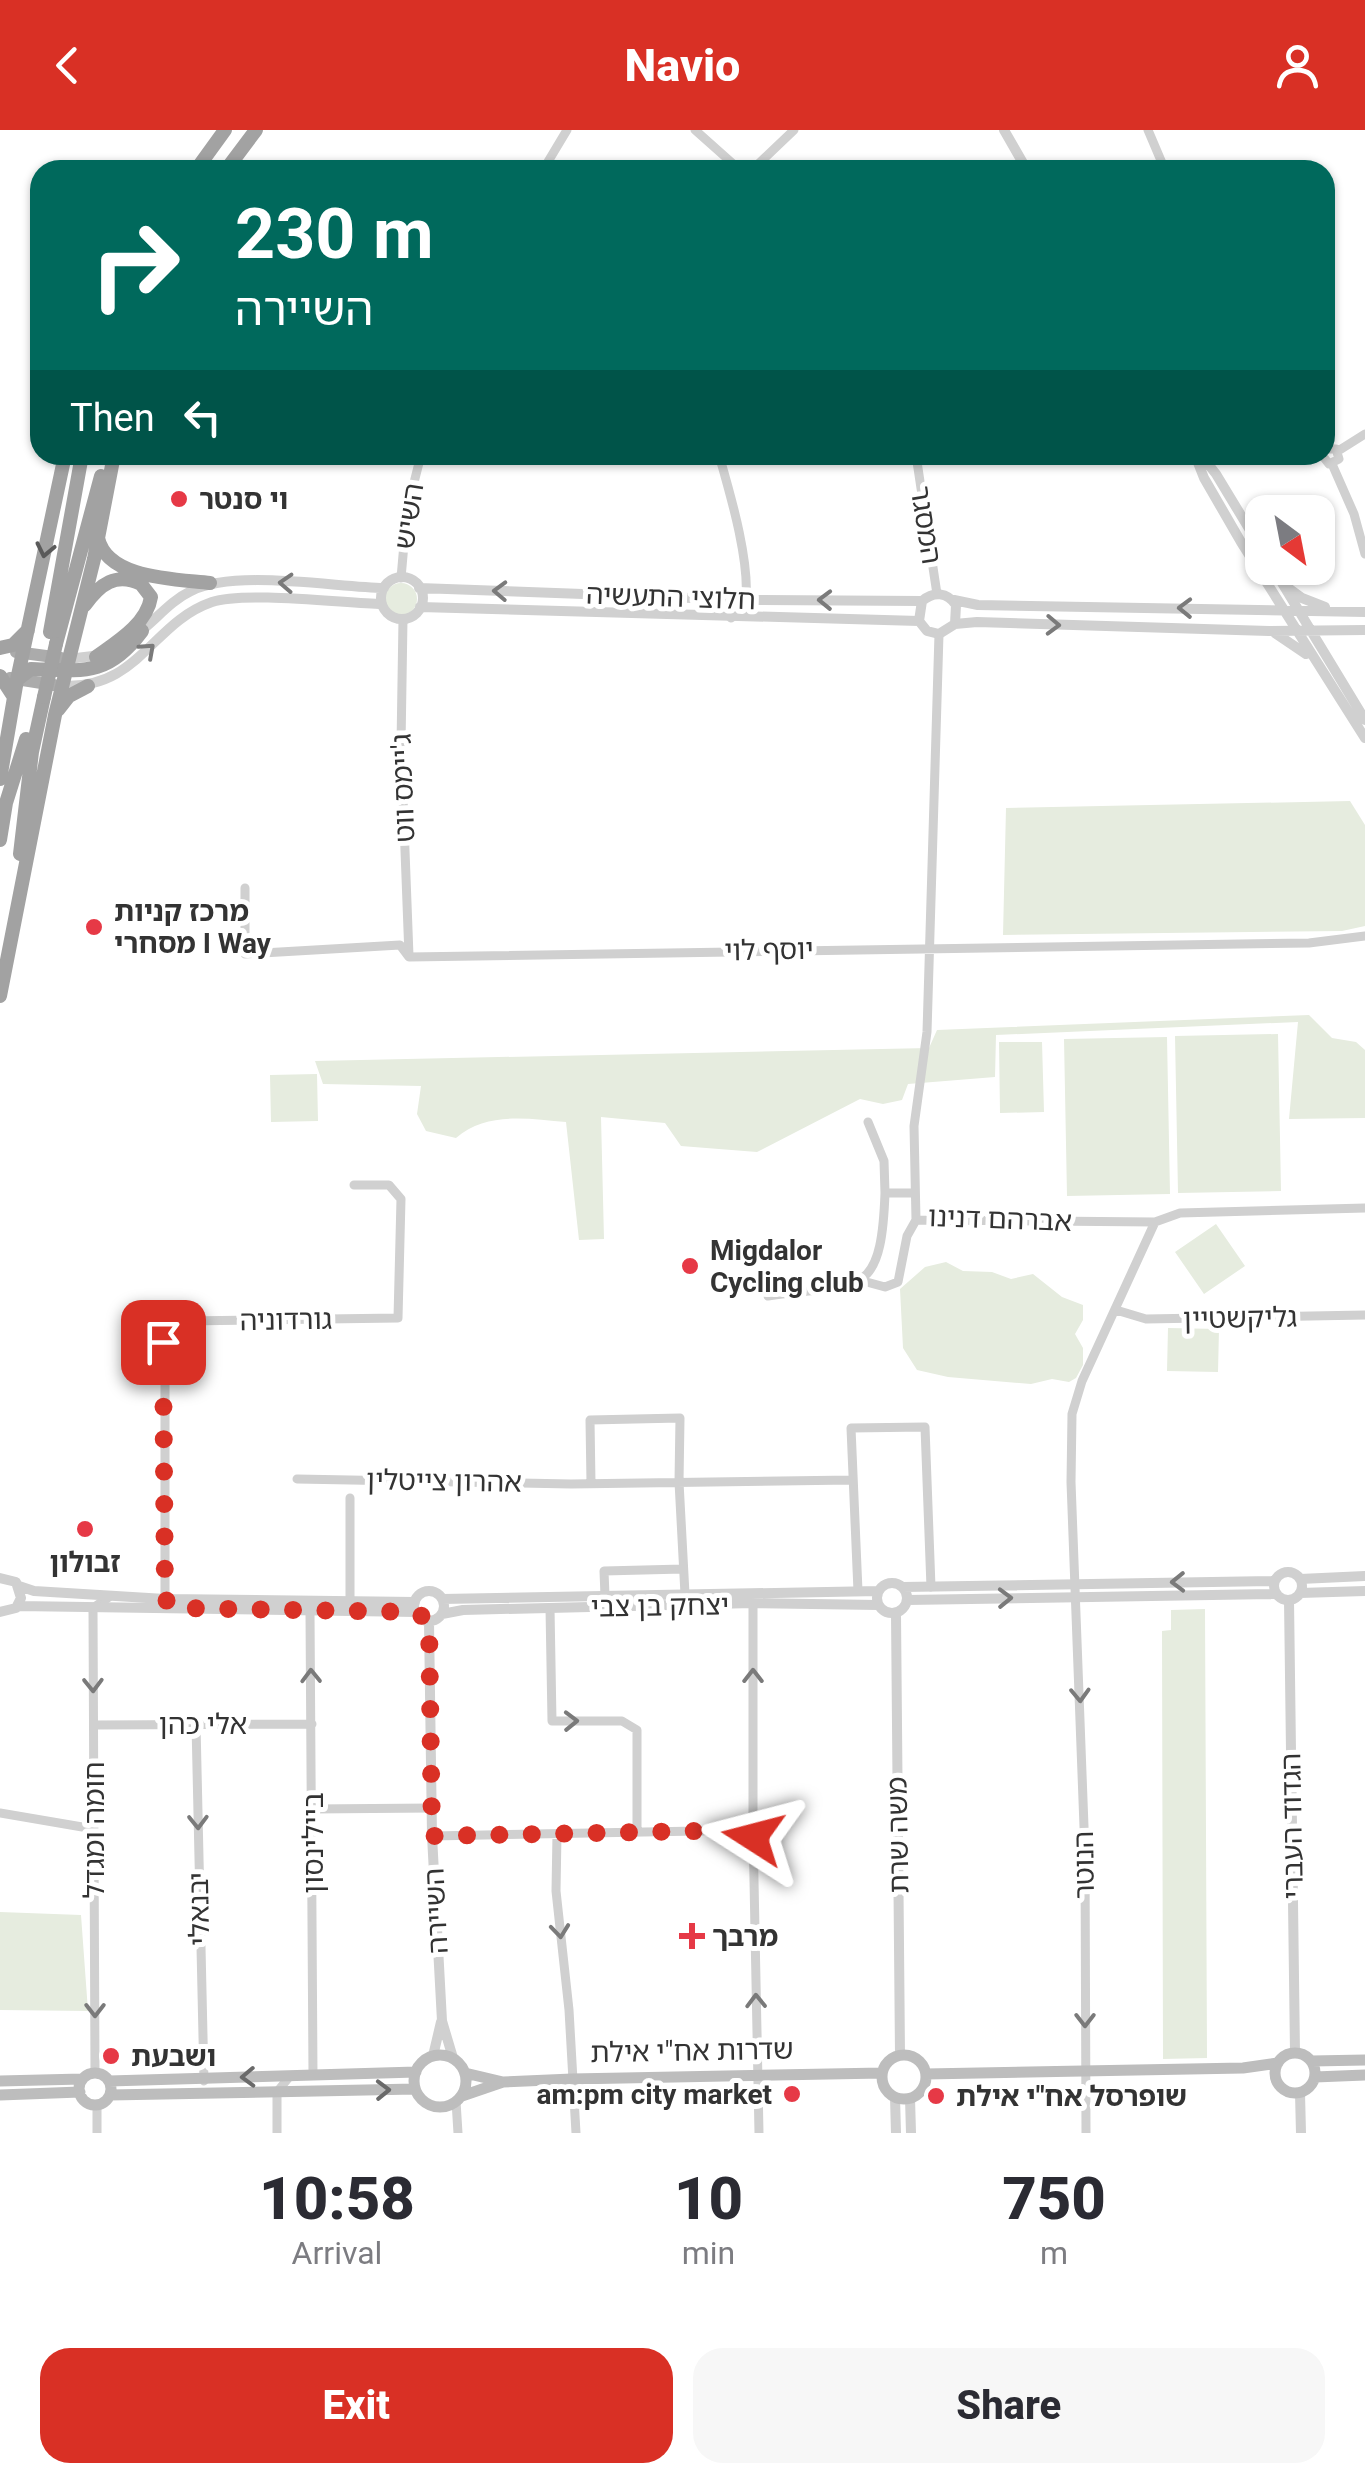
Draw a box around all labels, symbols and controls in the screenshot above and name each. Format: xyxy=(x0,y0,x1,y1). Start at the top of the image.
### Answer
icon: back xyxy=(40,38,95,93)
icon: person xyxy=(1270,38,1325,93)
text: Navio xyxy=(625,39,740,92)
text: 230 m xyxy=(235,193,434,275)
icon: right xyxy=(70,200,200,330)
text: השיירה xyxy=(235,283,373,336)
icon: left xyxy=(175,390,230,445)
text: Then xyxy=(70,396,155,440)
street label: השיש xyxy=(387,480,431,552)
place label: וי סנטר xyxy=(199,483,288,516)
street label: המסגר xyxy=(904,484,948,566)
marker: וי סנטר xyxy=(168,488,190,510)
north arrow xyxy=(1245,495,1335,585)
map controls xyxy=(1245,495,1335,585)
one-way arrow xyxy=(35,541,56,558)
one-way arrow xyxy=(278,573,294,594)
street label: חלוצי התעשיה xyxy=(586,578,756,616)
one-way arrow xyxy=(491,580,507,601)
one-way arrow xyxy=(816,590,832,611)
one-way arrow xyxy=(1177,597,1192,619)
one-way arrow xyxy=(1045,614,1061,635)
one-way arrow xyxy=(136,643,155,661)
street label: ג'יימס ווט xyxy=(385,733,421,843)
place label: מרכז קניות מסחרי I Way xyxy=(114,895,272,960)
marker: מרכז קניות מסחרי I Way xyxy=(83,916,105,938)
street label: יוסף לוי xyxy=(724,933,814,967)
street label: אברהם דנינו xyxy=(927,1200,1073,1238)
place label: Migdalor Cycling club xyxy=(710,1234,864,1299)
marker: Migdalor Cycling club xyxy=(679,1255,701,1277)
pin xyxy=(121,1300,206,1385)
street label: גליקשטיין xyxy=(1183,1301,1297,1335)
street label: גורדוניה xyxy=(240,1303,332,1337)
icon: arrive xyxy=(136,1315,191,1370)
street label: אהרון צייטלין xyxy=(366,1463,522,1499)
marker: זבולון xyxy=(74,1518,96,1540)
place label: זבולון xyxy=(49,1546,121,1579)
one-way arrow xyxy=(1169,1572,1185,1593)
one-way arrow xyxy=(998,1587,1013,1609)
street label: יצחק בן צבי xyxy=(591,1588,729,1624)
one-way arrow xyxy=(742,1667,764,1682)
one-way arrow xyxy=(300,1668,322,1684)
one-way arrow xyxy=(82,1678,104,1694)
one-way arrow xyxy=(1069,1687,1090,1703)
street label: אלי כהן xyxy=(159,1708,247,1741)
one-way arrow xyxy=(564,1710,580,1732)
street label: הגדוד העברי xyxy=(1274,1753,1310,1899)
street label: חומה ומגדל xyxy=(78,1761,111,1899)
street label: משה שרת xyxy=(880,1776,916,1894)
position arrow xyxy=(701,1785,805,1889)
street label: ביילינסון xyxy=(297,1792,330,1894)
one-way arrow xyxy=(187,1814,209,1830)
street label: הנוטר xyxy=(1067,1831,1101,1899)
street label: השיירה xyxy=(417,1867,455,1955)
street label: יבנאלי xyxy=(182,1872,216,1946)
place label: מרבך xyxy=(712,1920,778,1953)
one-way arrow xyxy=(549,1923,571,1939)
marker: מרבך xyxy=(681,1925,703,1947)
one-way arrow xyxy=(746,1992,767,2008)
one-way arrow xyxy=(84,2004,106,2019)
one-way arrow xyxy=(1074,2012,1096,2028)
street label: שדרות אח"י אילת xyxy=(590,2033,794,2069)
place label: ושבעת xyxy=(131,2040,216,2073)
marker: ושבעת xyxy=(100,2045,122,2067)
one-way arrow xyxy=(240,2066,256,2087)
place label: am:pm city market xyxy=(537,2078,772,2111)
one-way arrow xyxy=(376,2079,391,2101)
place label: שופרסל אח"י אילת xyxy=(956,2080,1187,2113)
marker: am:pm city market xyxy=(781,2083,803,2105)
marker: שופרסל אח"י אילת xyxy=(925,2085,947,2107)
text: 10:58 xyxy=(259,2163,415,2234)
text: 10 xyxy=(674,2163,743,2234)
text: 750 xyxy=(1002,2163,1106,2234)
text: Arrival xyxy=(292,2234,382,2272)
text: min xyxy=(682,2234,735,2272)
text: m xyxy=(1040,2234,1068,2272)
button: Exit xyxy=(40,2348,673,2463)
button: Share xyxy=(693,2348,1325,2463)

